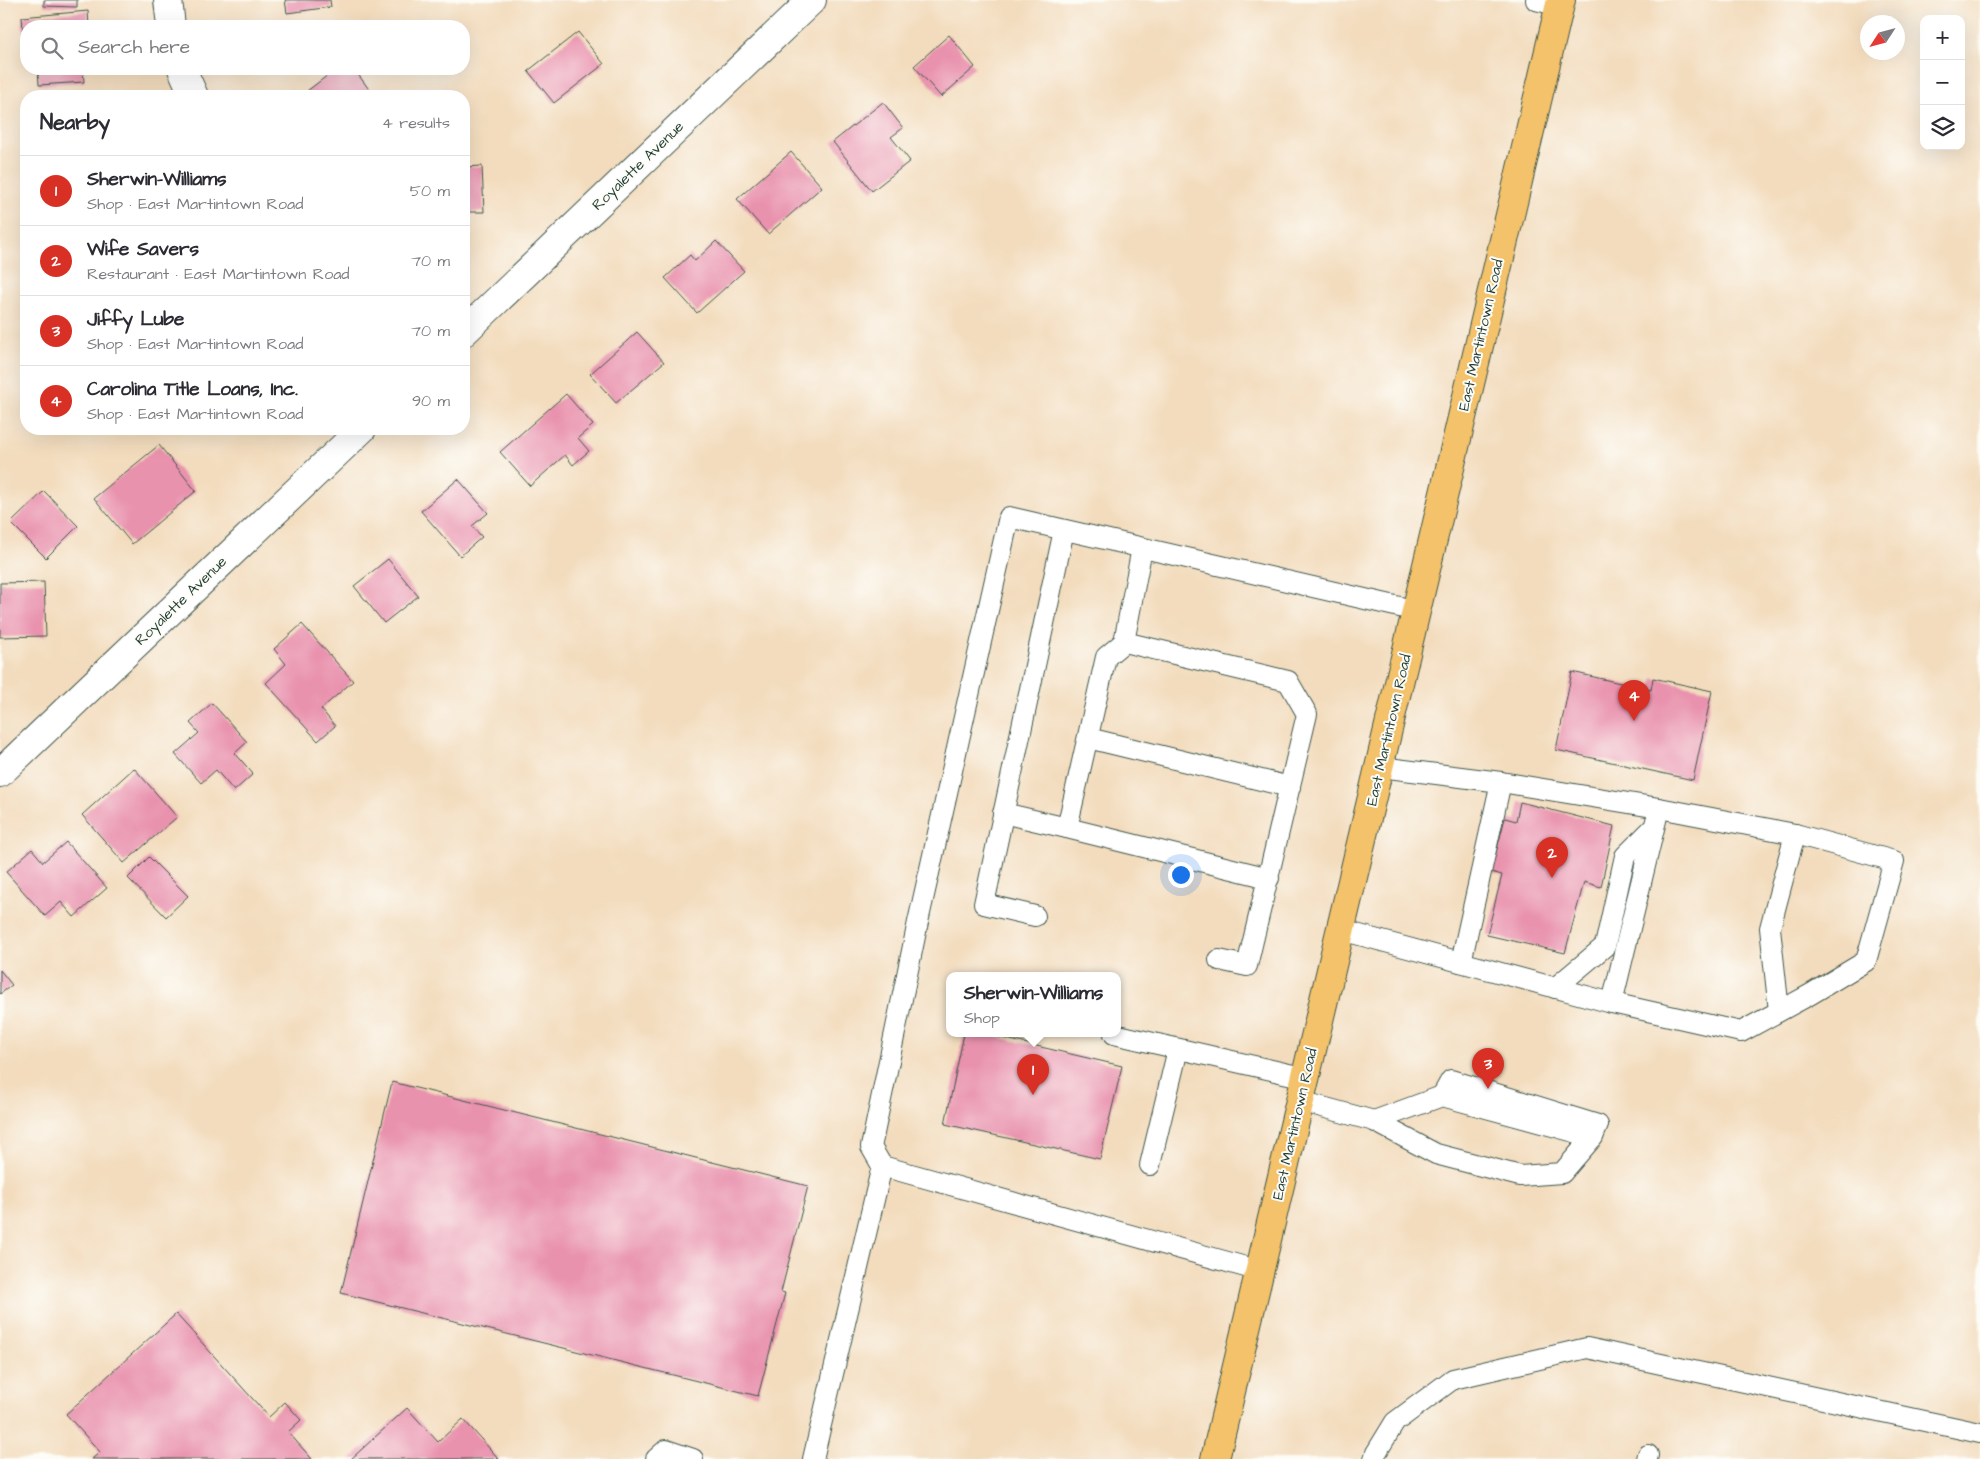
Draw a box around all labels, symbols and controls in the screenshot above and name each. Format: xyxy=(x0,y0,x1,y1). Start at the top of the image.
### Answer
north arrow xyxy=(1860,15,1905,60)
map controls xyxy=(1920,15,1965,150)
button: + xyxy=(1920,15,1965,60)
search box xyxy=(20,20,470,75)
icon: search xyxy=(38,34,66,62)
text: Search here xyxy=(78,34,190,61)
button: − xyxy=(1920,60,1965,105)
button: layers xyxy=(1920,105,1965,150)
text: Nearby xyxy=(40,108,110,137)
text: 4 results xyxy=(382,112,450,134)
street label: Royalette Avenue xyxy=(587,117,689,216)
text: Sherwin-Williams xyxy=(87,166,227,193)
text: 1 xyxy=(55,180,57,202)
text: 50 m xyxy=(410,180,450,202)
text: Shop · East Martintown Road xyxy=(87,193,303,215)
text: Wife Savers xyxy=(87,236,199,263)
text: 2 xyxy=(51,250,61,272)
text: 70 m xyxy=(411,250,450,272)
street label: East Martintown Road xyxy=(1453,257,1509,413)
text: Restaurant · East Martintown Road xyxy=(87,263,350,285)
text: Jiffy Lube xyxy=(87,306,184,333)
text: 3 xyxy=(52,320,60,342)
text: 70 m xyxy=(411,320,450,342)
text: Shop · East Martintown Road xyxy=(87,333,303,355)
text: Carolina Title Loans, Inc. xyxy=(87,376,298,403)
text: 4 xyxy=(51,390,61,412)
text: 90 m xyxy=(412,390,450,412)
text: Shop · East Martintown Road xyxy=(87,403,303,425)
street label: Royalette Avenue xyxy=(130,552,232,651)
street label: East Martintown Road xyxy=(1361,652,1417,808)
pin: 4 xyxy=(1618,680,1650,721)
pin: 2 xyxy=(1536,837,1568,878)
your location xyxy=(1168,862,1194,888)
popup xyxy=(946,972,1121,1037)
text: Sherwin-Williams xyxy=(964,980,1103,1007)
text: Shop xyxy=(964,1007,1000,1029)
street label: East Martintown Road xyxy=(1267,1046,1323,1202)
pin: 3 xyxy=(1472,1048,1504,1089)
pin: 1 xyxy=(1017,1054,1049,1095)

